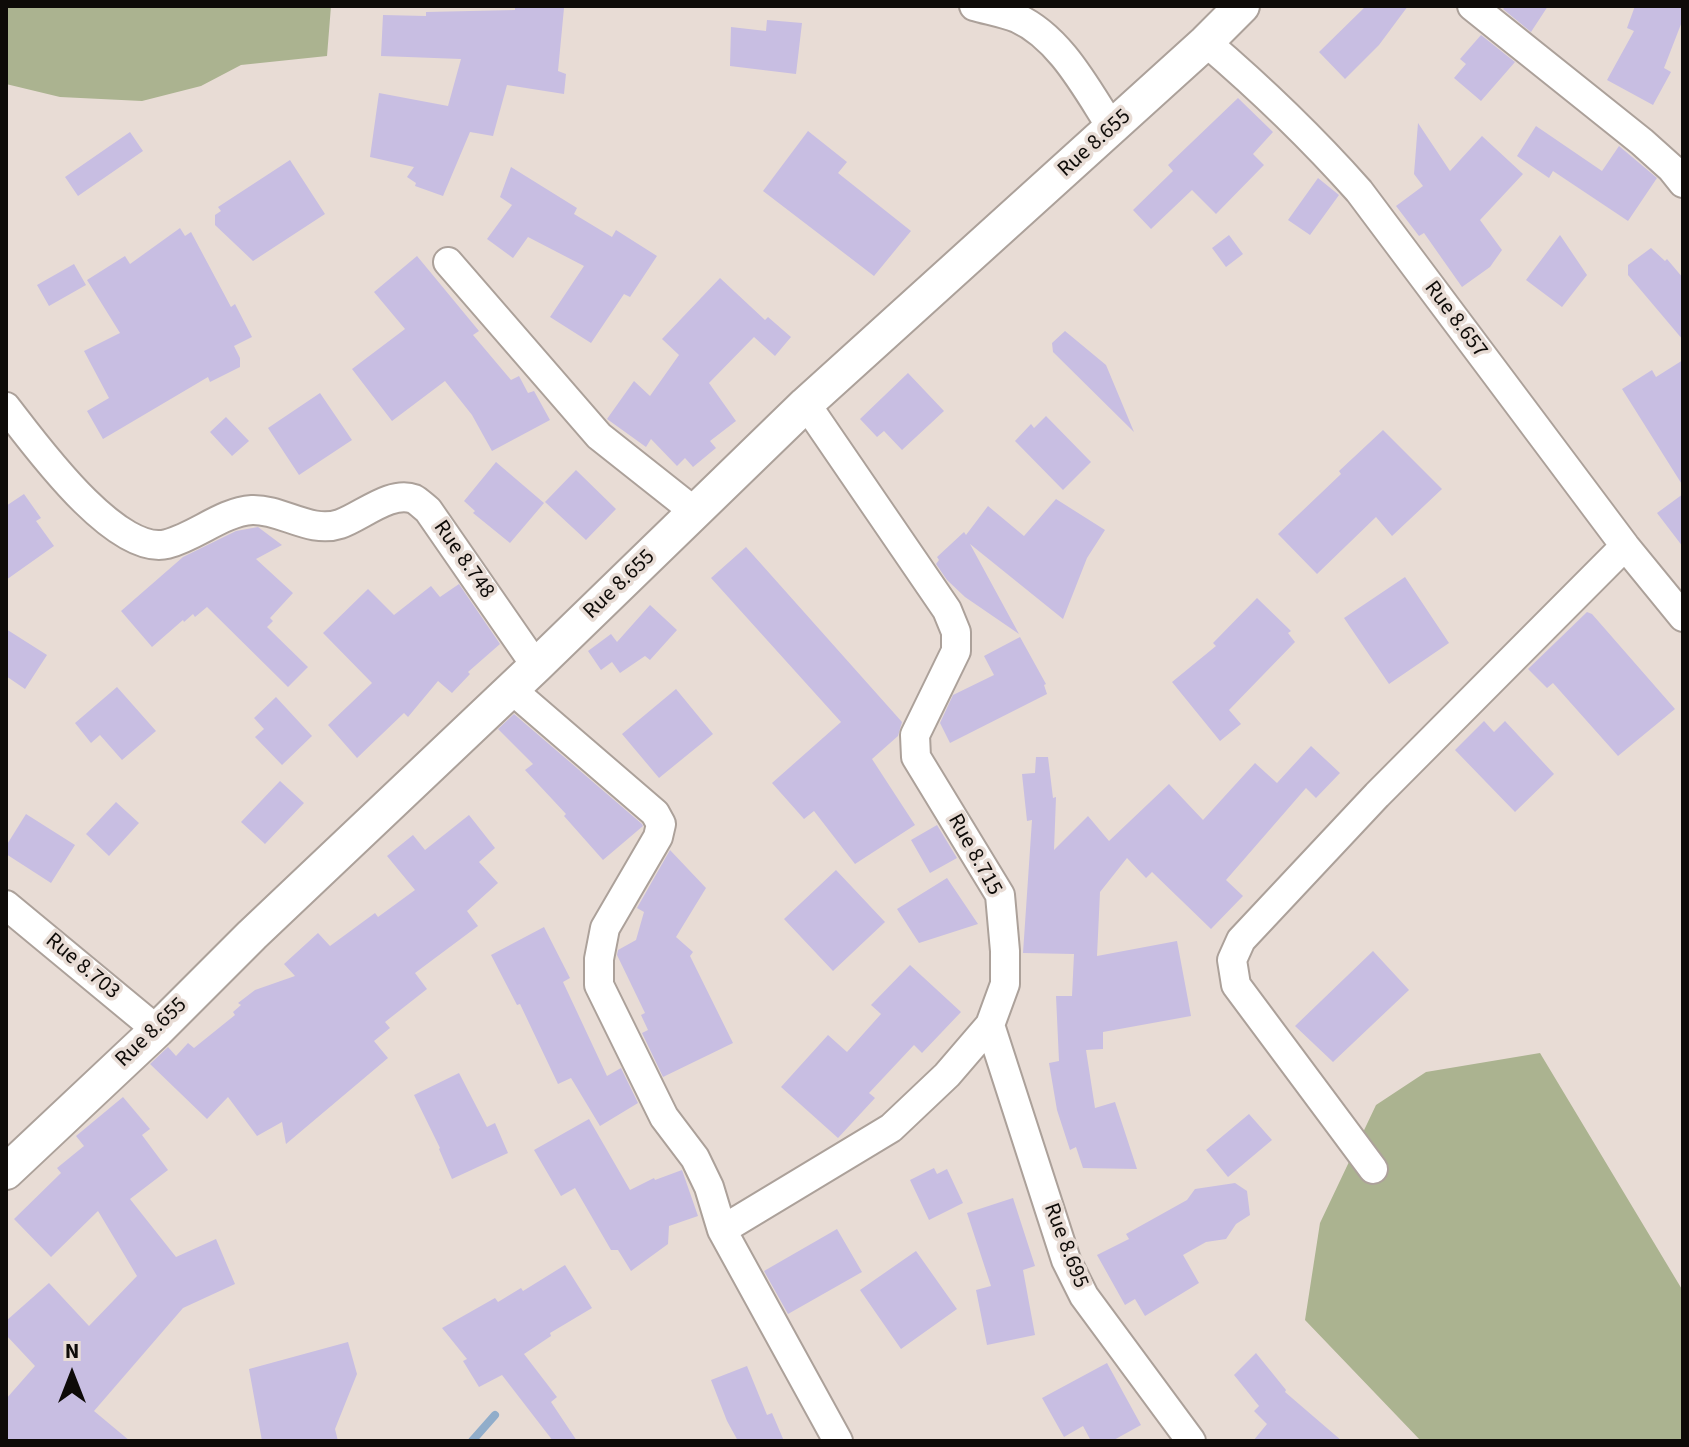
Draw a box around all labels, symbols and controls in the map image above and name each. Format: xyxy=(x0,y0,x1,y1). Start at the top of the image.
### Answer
street label: Rue 8.655 xyxy=(1053,104,1137,184)
street label: Rue 8.657 xyxy=(1418,277,1492,363)
street label: Rue 8.748 xyxy=(427,516,499,604)
street label: Rue 8.655 xyxy=(579,545,661,625)
street label: Rue 8.715 xyxy=(941,810,1007,900)
street label: Rue 8.703 xyxy=(39,928,125,1006)
street label: Rue 8.655 xyxy=(111,993,193,1073)
street label: Rue 8.695 xyxy=(1037,1200,1093,1292)
north arrow xyxy=(32,1335,112,1415)
text: N xyxy=(65,1335,79,1367)

